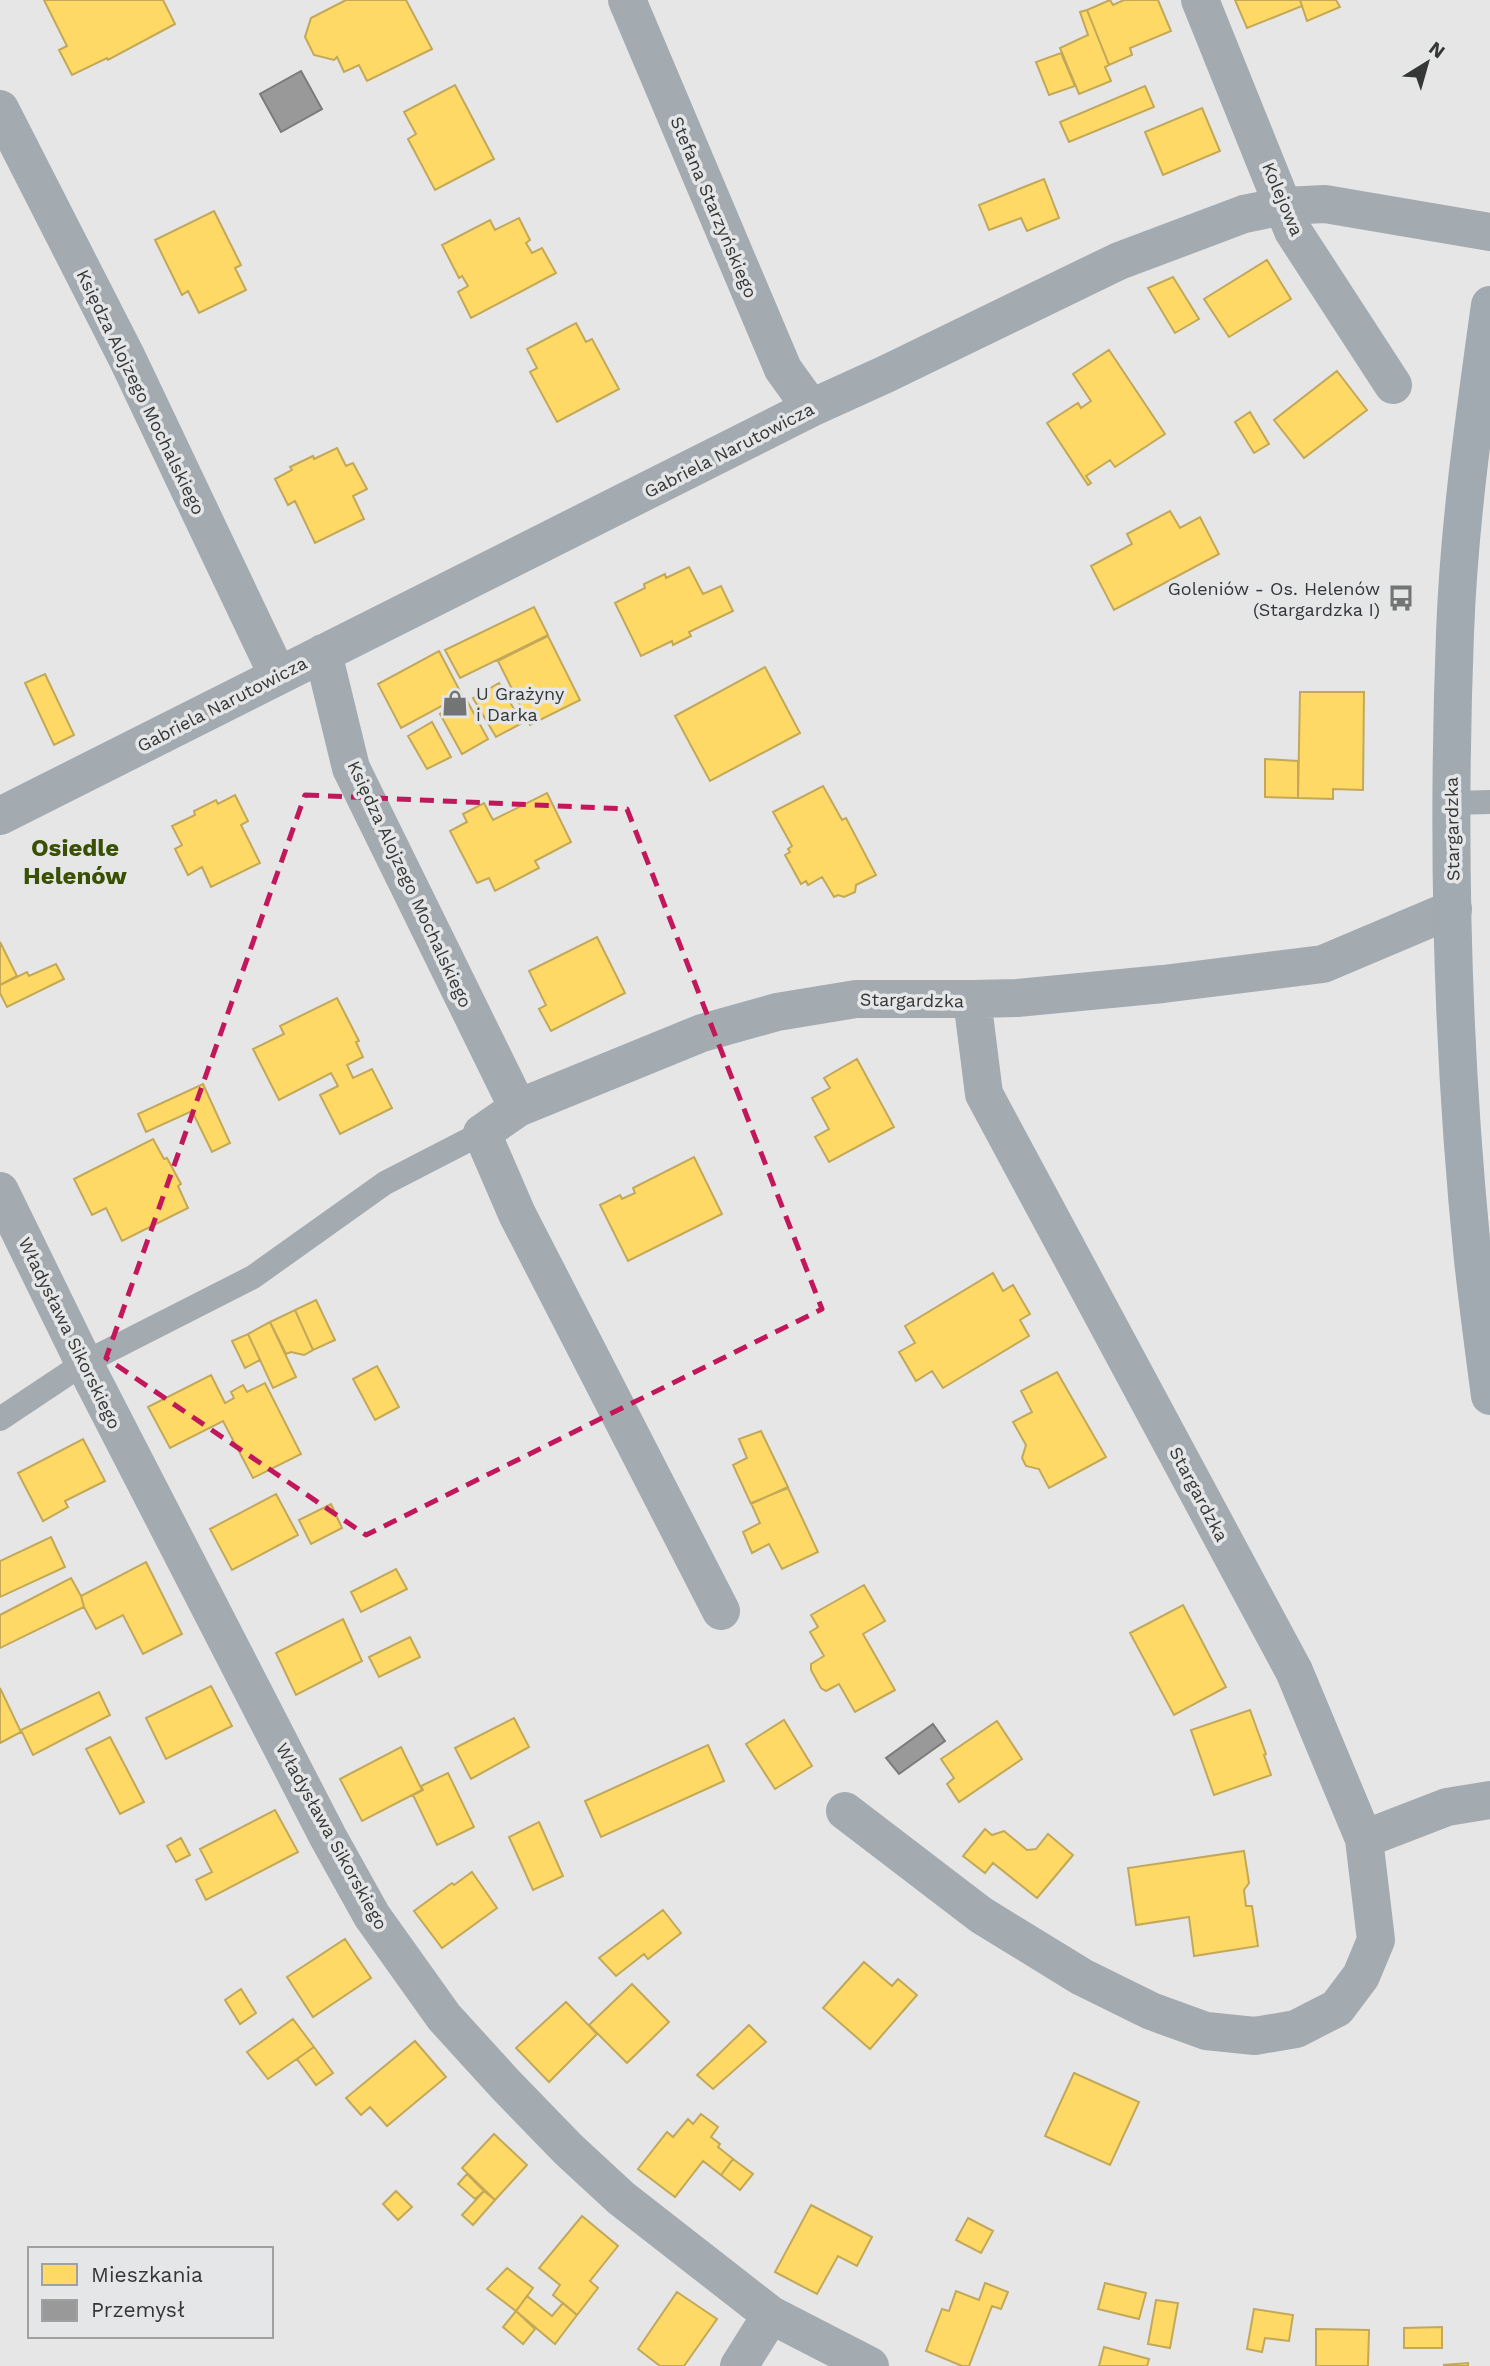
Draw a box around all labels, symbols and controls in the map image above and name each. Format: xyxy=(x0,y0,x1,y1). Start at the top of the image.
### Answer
north arrow xyxy=(1392,28,1462,98)
text: N xyxy=(1424,36,1449,63)
street label: Stefana Starzyńskiego xyxy=(666,113,762,301)
street label: Kolejowa xyxy=(1258,159,1308,239)
street label: Księdza Alojzego Mochalskiego xyxy=(72,266,210,518)
street label: Gabriela Narutowicza xyxy=(640,398,818,502)
place label: Goleniów - Os. Helenów (Stargardzka I) xyxy=(1168,578,1380,620)
bus stop icon: Goleniów - Os. Helenów (Stargardzka I) xyxy=(1386,583,1416,613)
street label: Gabriela Narutowicza xyxy=(133,652,311,756)
place label: U Grażyny i Darka xyxy=(476,683,565,725)
shop icon: U Grażyny i Darka xyxy=(440,688,470,718)
street label: Księdza Alojzego Mochalskiego xyxy=(343,757,477,1011)
street label: Stargardzka xyxy=(1441,777,1463,881)
district label: Osiedle Helenów xyxy=(23,834,127,890)
street label: Stargardzka xyxy=(860,989,964,1011)
street label: Władysława Sikorskiego xyxy=(14,1234,126,1432)
street label: Stargardzka xyxy=(1165,1443,1233,1545)
street label: Władysława Sikorskiego xyxy=(272,1739,392,1933)
legend xyxy=(28,2247,273,2338)
text: Mieszkania xyxy=(91,2262,203,2287)
text: Przemysł xyxy=(91,2297,185,2322)

